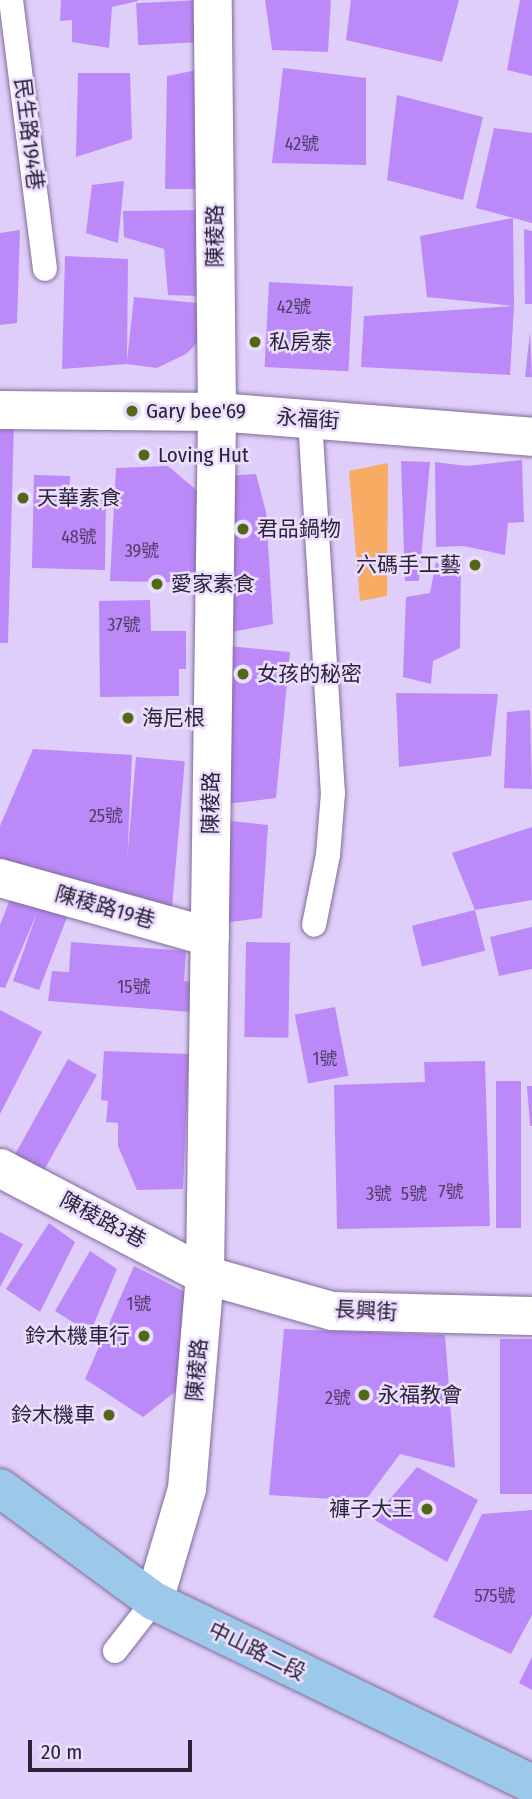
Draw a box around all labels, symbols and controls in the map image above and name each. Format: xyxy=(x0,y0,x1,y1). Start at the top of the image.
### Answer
street label: 民生路194巷 xyxy=(10,77,48,191)
house number: 42號 xyxy=(285,133,319,155)
street label: 陳稜路 xyxy=(202,205,228,267)
house number: 42號 xyxy=(277,296,311,318)
place label: 私房泰 xyxy=(269,329,332,355)
marker: 私房泰 xyxy=(247,334,263,350)
place label: Gary bee'69 xyxy=(146,398,246,424)
marker: Gary bee'69 xyxy=(124,403,140,419)
street label: 永福街 xyxy=(276,404,340,434)
place label: Loving Hut xyxy=(158,442,249,468)
marker: Loving Hut xyxy=(136,447,152,463)
place label: 天華素食 xyxy=(37,485,121,511)
marker: 天華素食 xyxy=(15,490,31,506)
place label: 君品鍋物 xyxy=(257,516,341,542)
marker: 君品鍋物 xyxy=(235,521,251,537)
house number: 48號 xyxy=(61,526,97,548)
house number: 39號 xyxy=(125,540,159,562)
place label: 六碼手工藝 xyxy=(356,552,461,578)
marker: 六碼手工藝 xyxy=(467,557,483,573)
place label: 愛家素食 xyxy=(171,571,255,597)
marker: 愛家素食 xyxy=(149,576,165,592)
house number: 37號 xyxy=(107,614,141,636)
place label: 女孩的秘密 xyxy=(257,661,362,687)
marker: 女孩的秘密 xyxy=(235,666,251,682)
place label: 海尼根 xyxy=(142,705,205,731)
marker: 海尼根 xyxy=(120,710,136,726)
street label: 陳稜路 xyxy=(198,771,224,835)
house number: 25號 xyxy=(89,805,123,827)
street label: 陳稜路19巷 xyxy=(52,881,158,933)
house number: 15號 xyxy=(117,976,151,998)
house number: 1號 xyxy=(312,1048,338,1070)
house number: 7號 xyxy=(438,1181,464,1203)
house number: 3號 xyxy=(366,1183,392,1205)
house number: 5號 xyxy=(401,1183,427,1205)
street label: 陳稜路3巷 xyxy=(56,1187,150,1253)
house number: 1號 xyxy=(126,1293,152,1315)
street label: 長興街 xyxy=(334,1297,398,1325)
place label: 鈴木機車行 xyxy=(25,1323,130,1349)
marker: 鈴木機車行 xyxy=(136,1328,152,1344)
street label: 陳稜路 xyxy=(182,1338,212,1402)
place label: 永福教會 xyxy=(378,1382,462,1408)
house number: 2號 xyxy=(325,1387,351,1409)
marker: 永福教會 xyxy=(356,1387,372,1403)
place label: 鈴木機車 xyxy=(11,1402,95,1428)
marker: 鈴木機車 xyxy=(101,1407,117,1423)
place label: 褲子大王 xyxy=(329,1496,413,1522)
marker: 褲子大王 xyxy=(419,1501,435,1517)
house number: 575號 xyxy=(474,1585,516,1607)
street label: 中山路二段 xyxy=(204,1617,310,1685)
scale bar xyxy=(32,1726,196,1770)
text: 20 m xyxy=(41,1739,82,1765)

